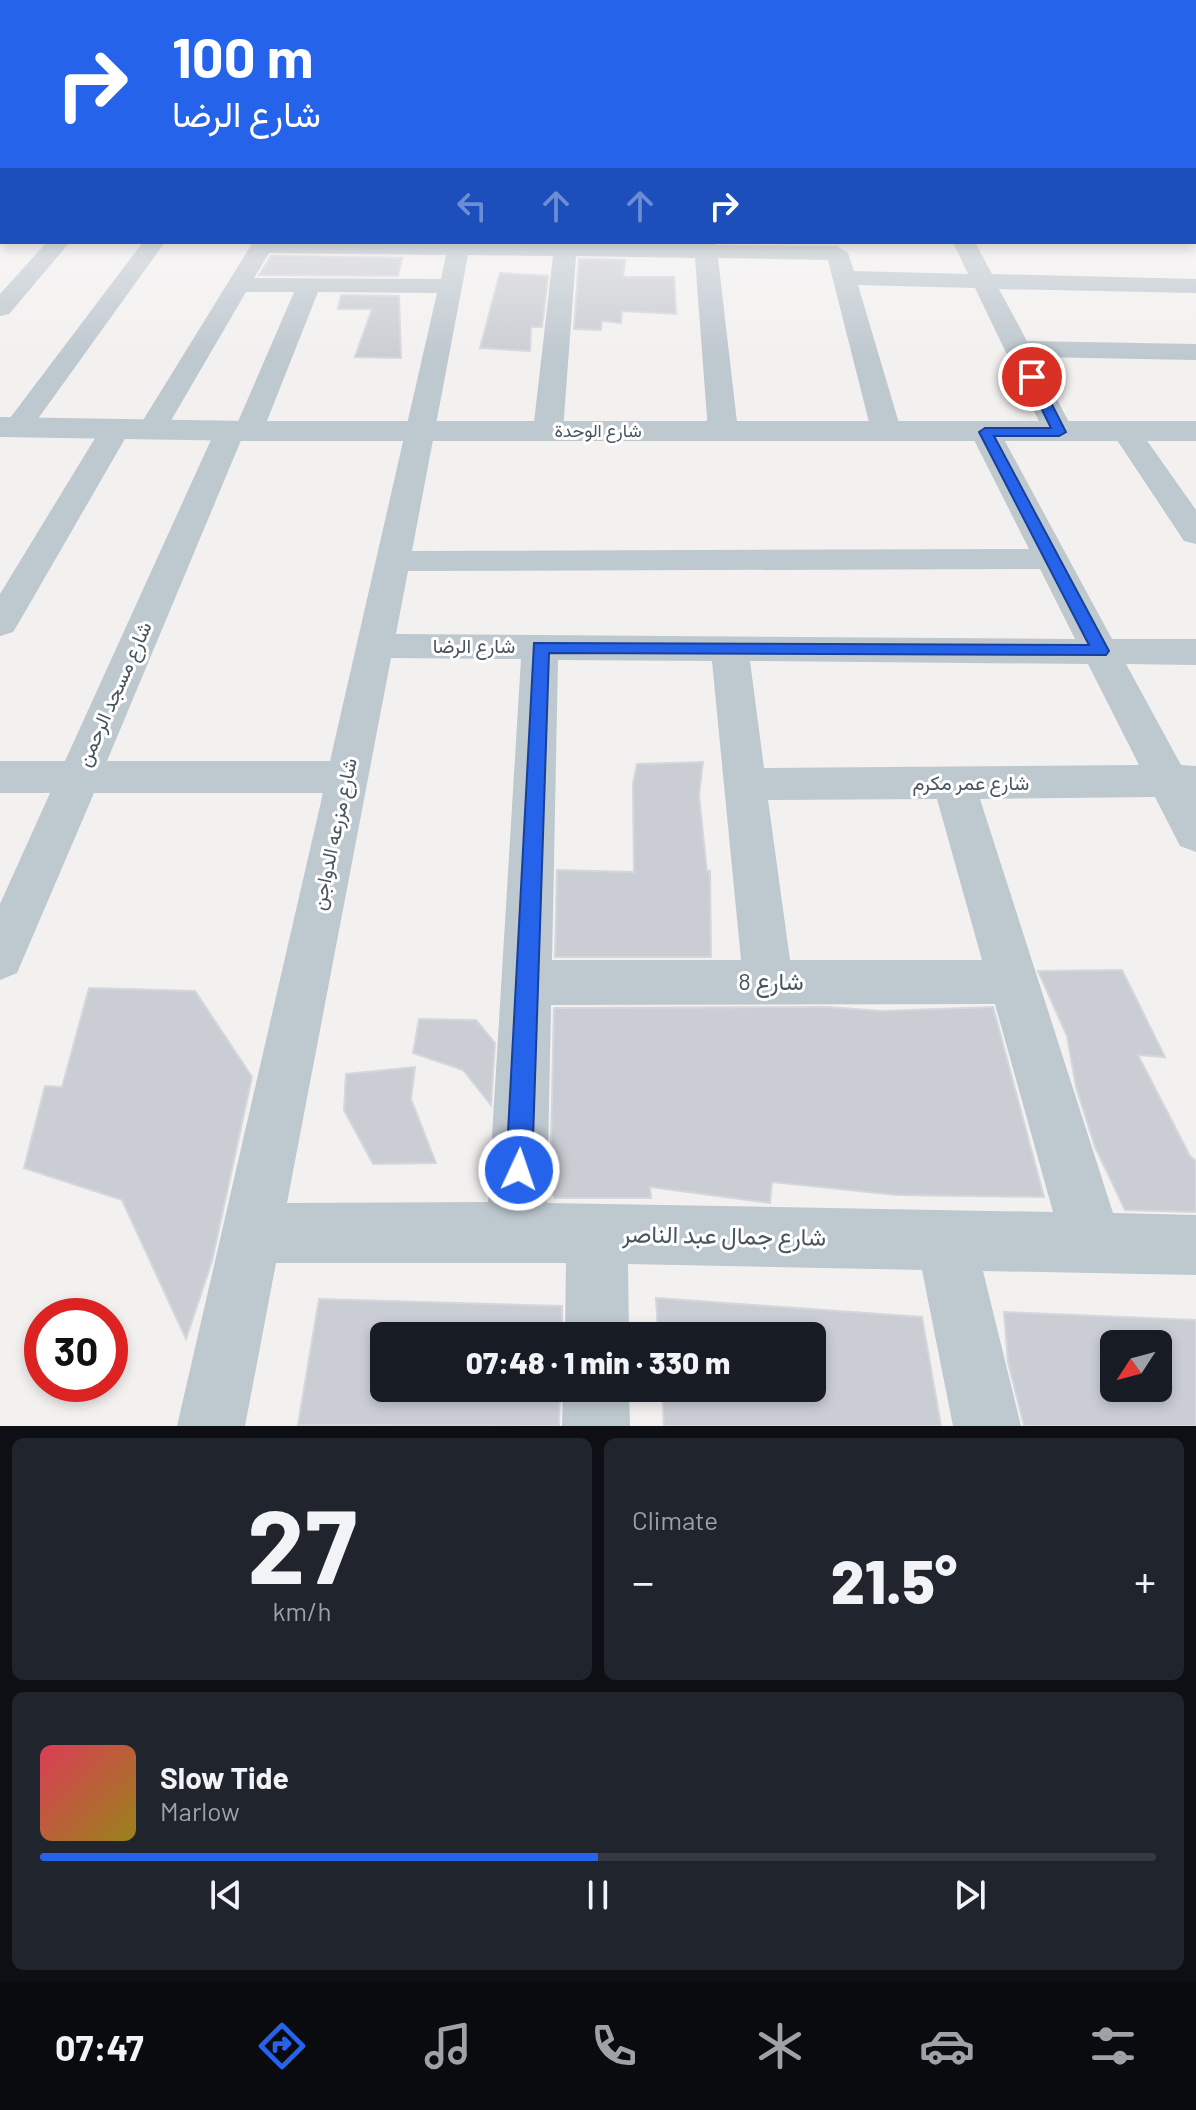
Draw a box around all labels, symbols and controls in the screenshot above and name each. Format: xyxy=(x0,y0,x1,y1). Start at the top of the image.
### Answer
text: 100 m xyxy=(172,22,314,89)
icon: right xyxy=(40,32,144,136)
text: شارع الرضا xyxy=(172,91,321,134)
icon: left xyxy=(450,184,494,228)
icon: ahead xyxy=(534,184,578,228)
icon: ahead xyxy=(618,184,662,228)
icon: right xyxy=(702,184,746,228)
pin xyxy=(998,343,1066,411)
icon: arrive xyxy=(1010,355,1054,399)
street label: شارع الوحدة xyxy=(554,419,642,443)
street label: شارع مسجد الرحمن xyxy=(70,618,158,771)
street label: شارع الرضا xyxy=(433,633,515,660)
street label: شارع مزرعه الدواجن xyxy=(305,756,364,913)
street label: شارع عمر مكرم xyxy=(913,770,1029,797)
street label: شارع 8 xyxy=(738,966,804,998)
position arrow xyxy=(477,1128,561,1212)
street label: شارع جمال عبد الناصر xyxy=(621,1218,826,1254)
speed limit sign: 30 xyxy=(24,1298,128,1402)
north arrow xyxy=(1100,1330,1172,1402)
map controls xyxy=(1100,1330,1172,1402)
text: 07:48 · 1 min · 330 m xyxy=(466,1344,730,1380)
text: 27 xyxy=(247,1480,357,1605)
text: Climate xyxy=(632,1504,718,1535)
text: 21.5° xyxy=(831,1544,957,1616)
text: − xyxy=(632,1554,654,1607)
text: + xyxy=(1134,1554,1156,1607)
text: km/h xyxy=(273,1595,331,1626)
text: Slow Tide xyxy=(160,1759,289,1795)
text: Marlow xyxy=(160,1795,240,1826)
icon: previous xyxy=(204,1873,248,1917)
icon: pause xyxy=(576,1873,620,1917)
icon: next xyxy=(948,1873,992,1917)
icon: directions xyxy=(254,2018,310,2074)
icon: music xyxy=(420,2018,476,2074)
icon: phone xyxy=(586,2018,642,2074)
icon: climate xyxy=(752,2018,808,2074)
icon: car xyxy=(919,2018,975,2074)
icon: filters xyxy=(1085,2018,1141,2074)
text: 07:47 xyxy=(55,2025,144,2068)

